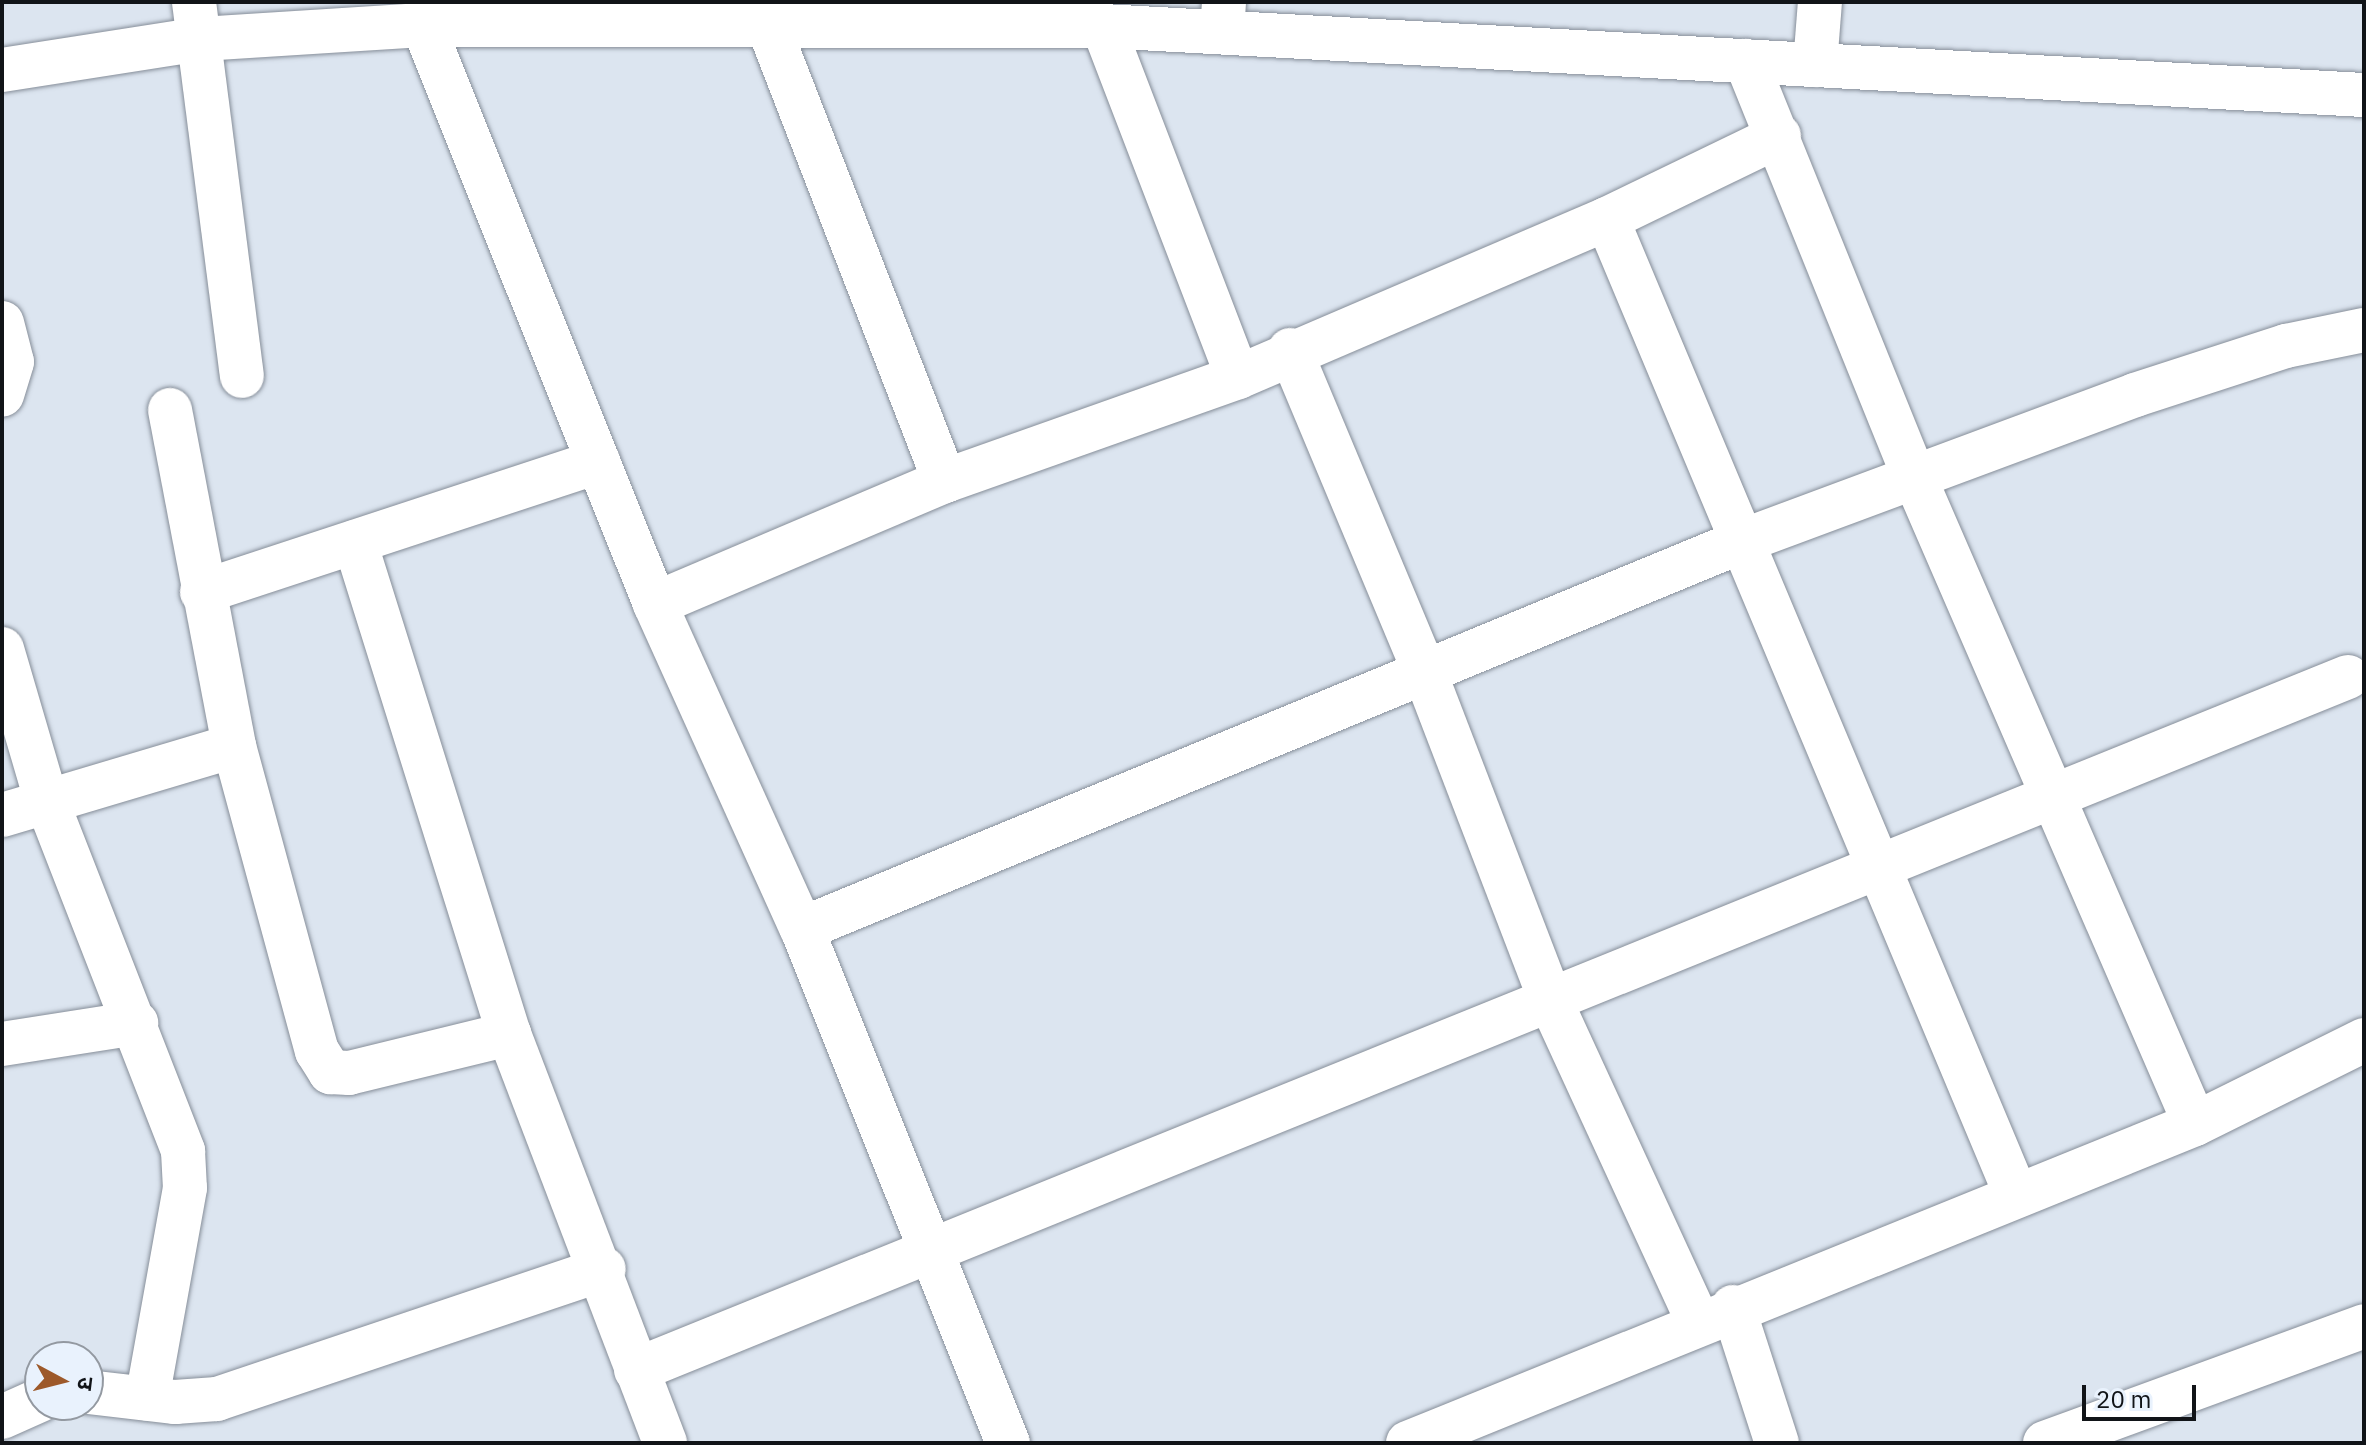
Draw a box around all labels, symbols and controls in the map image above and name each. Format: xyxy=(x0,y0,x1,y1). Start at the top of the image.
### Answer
north arrow xyxy=(24,1341,104,1421)
scale bar xyxy=(2086,1369,2200,1419)
text: उ xyxy=(71,1376,102,1392)
text: 20 m xyxy=(2096,1383,2151,1415)

